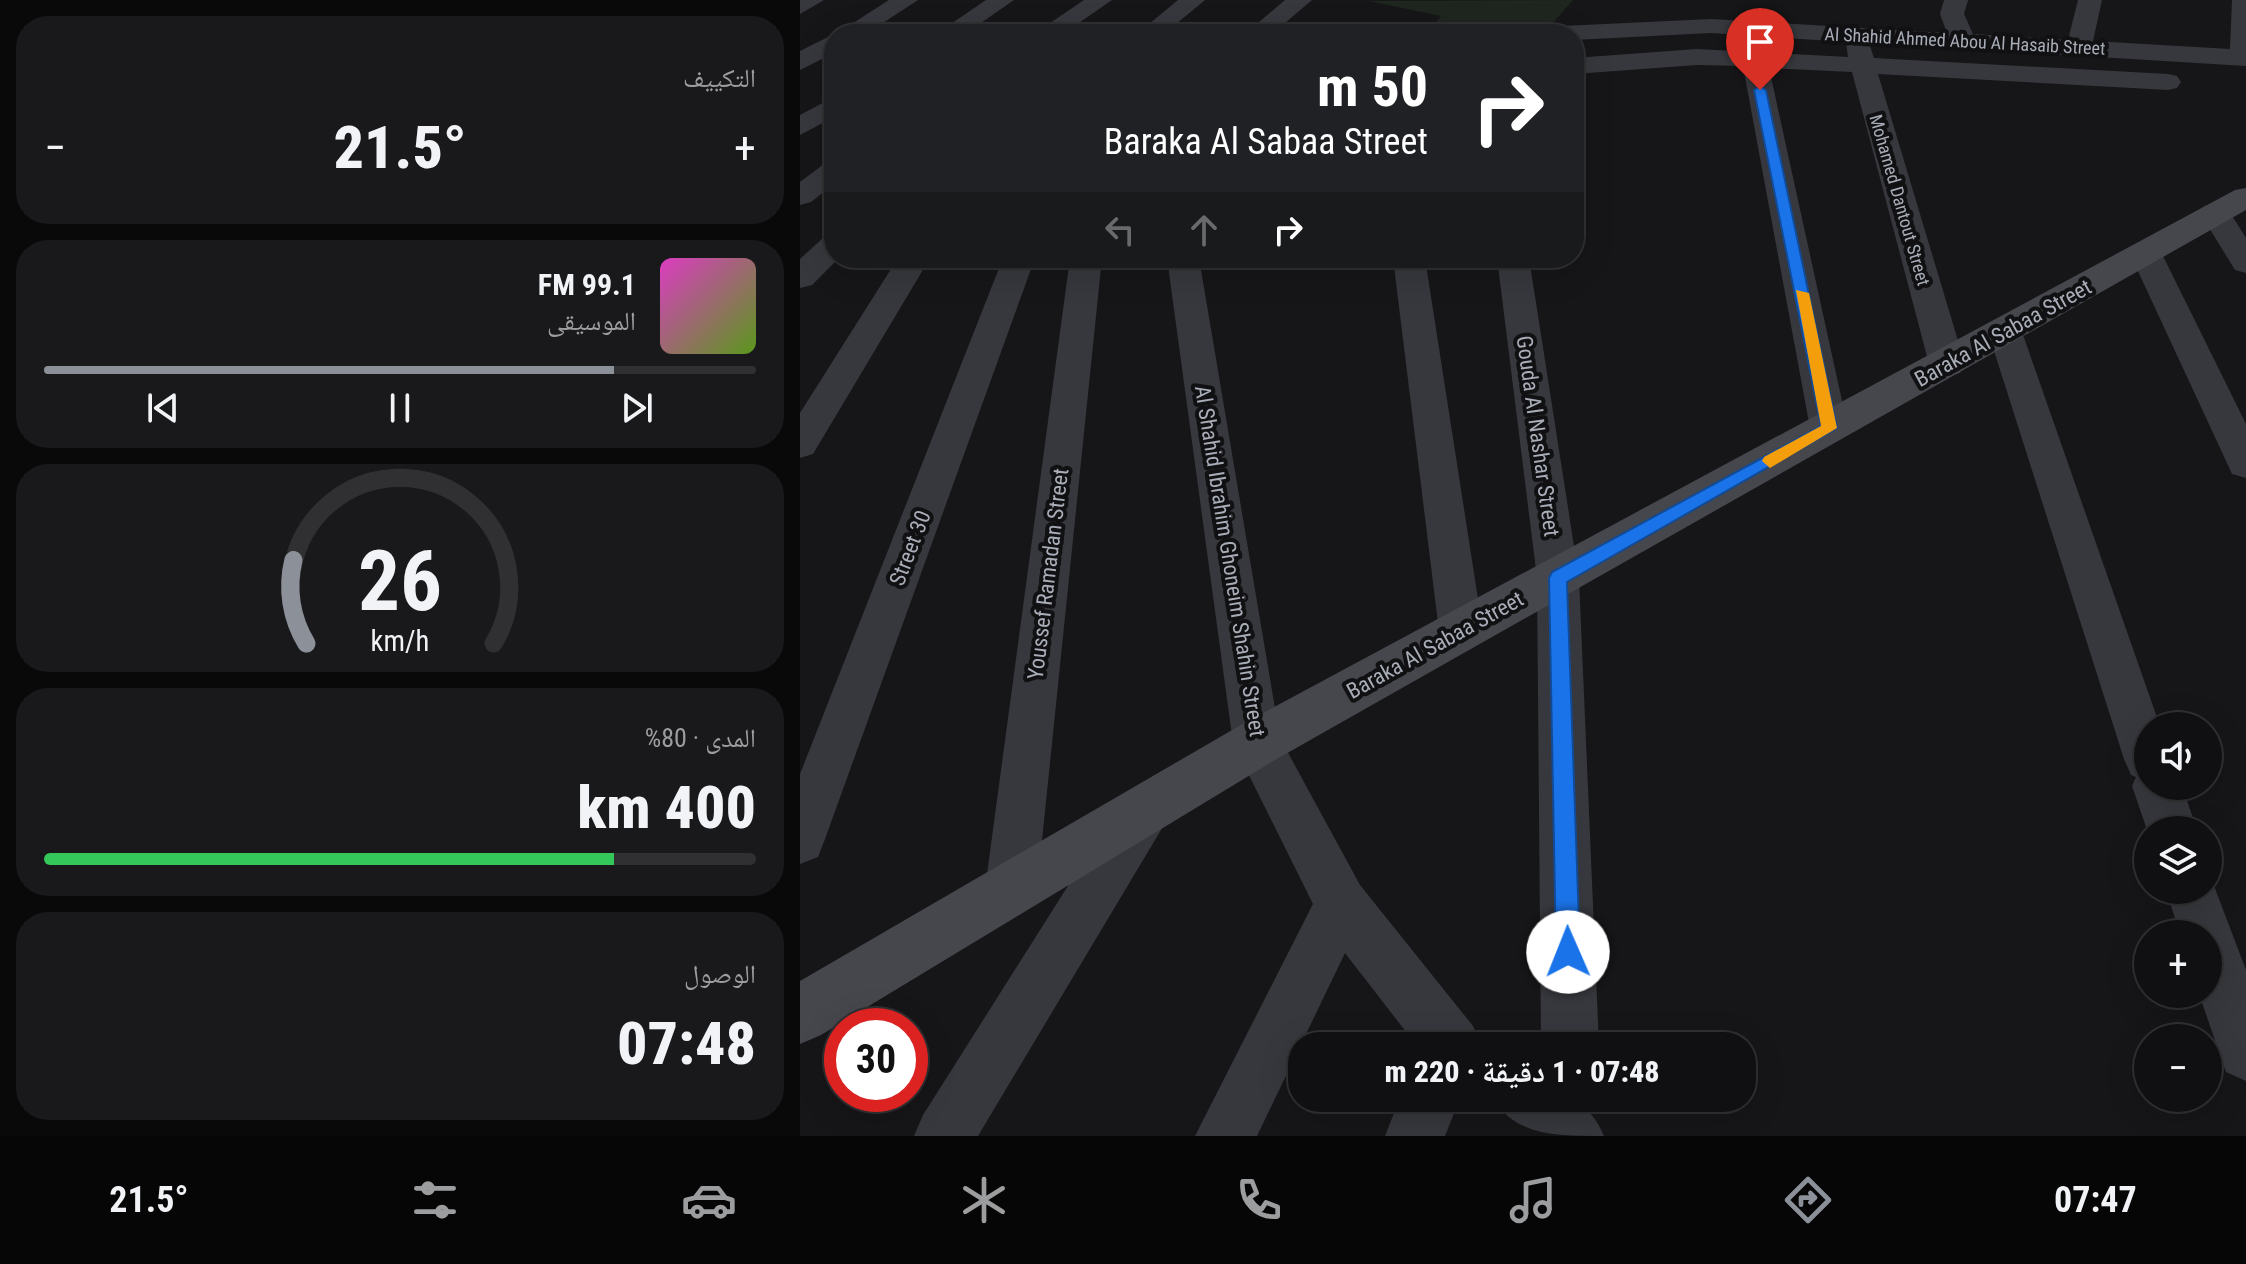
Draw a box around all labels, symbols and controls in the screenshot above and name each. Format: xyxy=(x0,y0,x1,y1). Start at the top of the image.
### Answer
pin xyxy=(1726,8,1794,90)
icon: arrive xyxy=(1738,20,1782,64)
street label: Al Shahid Ahmed Abou Al Hasaib Street xyxy=(1824,23,2106,59)
text: 50 m xyxy=(1317,54,1428,120)
icon: right xyxy=(1456,56,1560,160)
text: التكييف xyxy=(683,63,756,93)
text: 21.5° xyxy=(334,112,467,183)
street label: Mohamed Dantout Street xyxy=(1865,112,1935,288)
text: Baraka Al Sabaa Street xyxy=(1104,121,1428,163)
text: − xyxy=(44,122,66,174)
text: + xyxy=(734,122,756,174)
icon: left xyxy=(1098,208,1142,252)
icon: ahead xyxy=(1182,208,1226,252)
icon: right xyxy=(1266,208,1310,252)
text: 99.1 FM xyxy=(538,267,636,302)
street label: Baraka Al Sabaa Street xyxy=(1910,274,2096,392)
text: الموسيقى xyxy=(547,306,636,336)
street label: Gouda Al Nashar Street xyxy=(1512,334,1564,538)
street label: Al Shahid Ibrahim Ghoneim Shahin Street xyxy=(1190,384,1270,738)
icon: previous xyxy=(141,386,185,430)
icon: pause xyxy=(378,386,422,430)
icon: next xyxy=(615,386,659,430)
street label: Youssef Ramadan Street xyxy=(1023,467,1073,681)
street label: Street 30 xyxy=(884,507,936,589)
text: 26 xyxy=(358,533,442,630)
street label: Baraka Al Sabaa Street xyxy=(1342,586,1528,704)
text: km/h xyxy=(371,624,429,658)
map controls xyxy=(2134,712,2222,1112)
button: sound xyxy=(2134,712,2222,800)
text: المدى · 80% xyxy=(645,723,756,753)
text: 400 km xyxy=(577,772,756,843)
button: layers xyxy=(2134,816,2222,904)
position arrow xyxy=(1526,910,1610,994)
button: + xyxy=(2134,920,2222,1008)
text: الوصول xyxy=(684,959,756,989)
text: 07:48 xyxy=(617,1008,756,1079)
speed limit sign: 30 xyxy=(824,1008,928,1112)
button: − xyxy=(2134,1024,2222,1112)
text: 07:48 · 1 دقيقة · 220 m xyxy=(1385,1054,1659,1089)
icon: filters xyxy=(407,1172,463,1228)
icon: car xyxy=(681,1172,737,1228)
icon: climate xyxy=(956,1172,1012,1228)
icon: phone xyxy=(1231,1172,1287,1228)
icon: music xyxy=(1505,1172,1561,1228)
icon: directions xyxy=(1780,1172,1836,1228)
text: 21.5° xyxy=(109,1179,188,1221)
text: 07:47 xyxy=(2054,1179,2137,1221)

